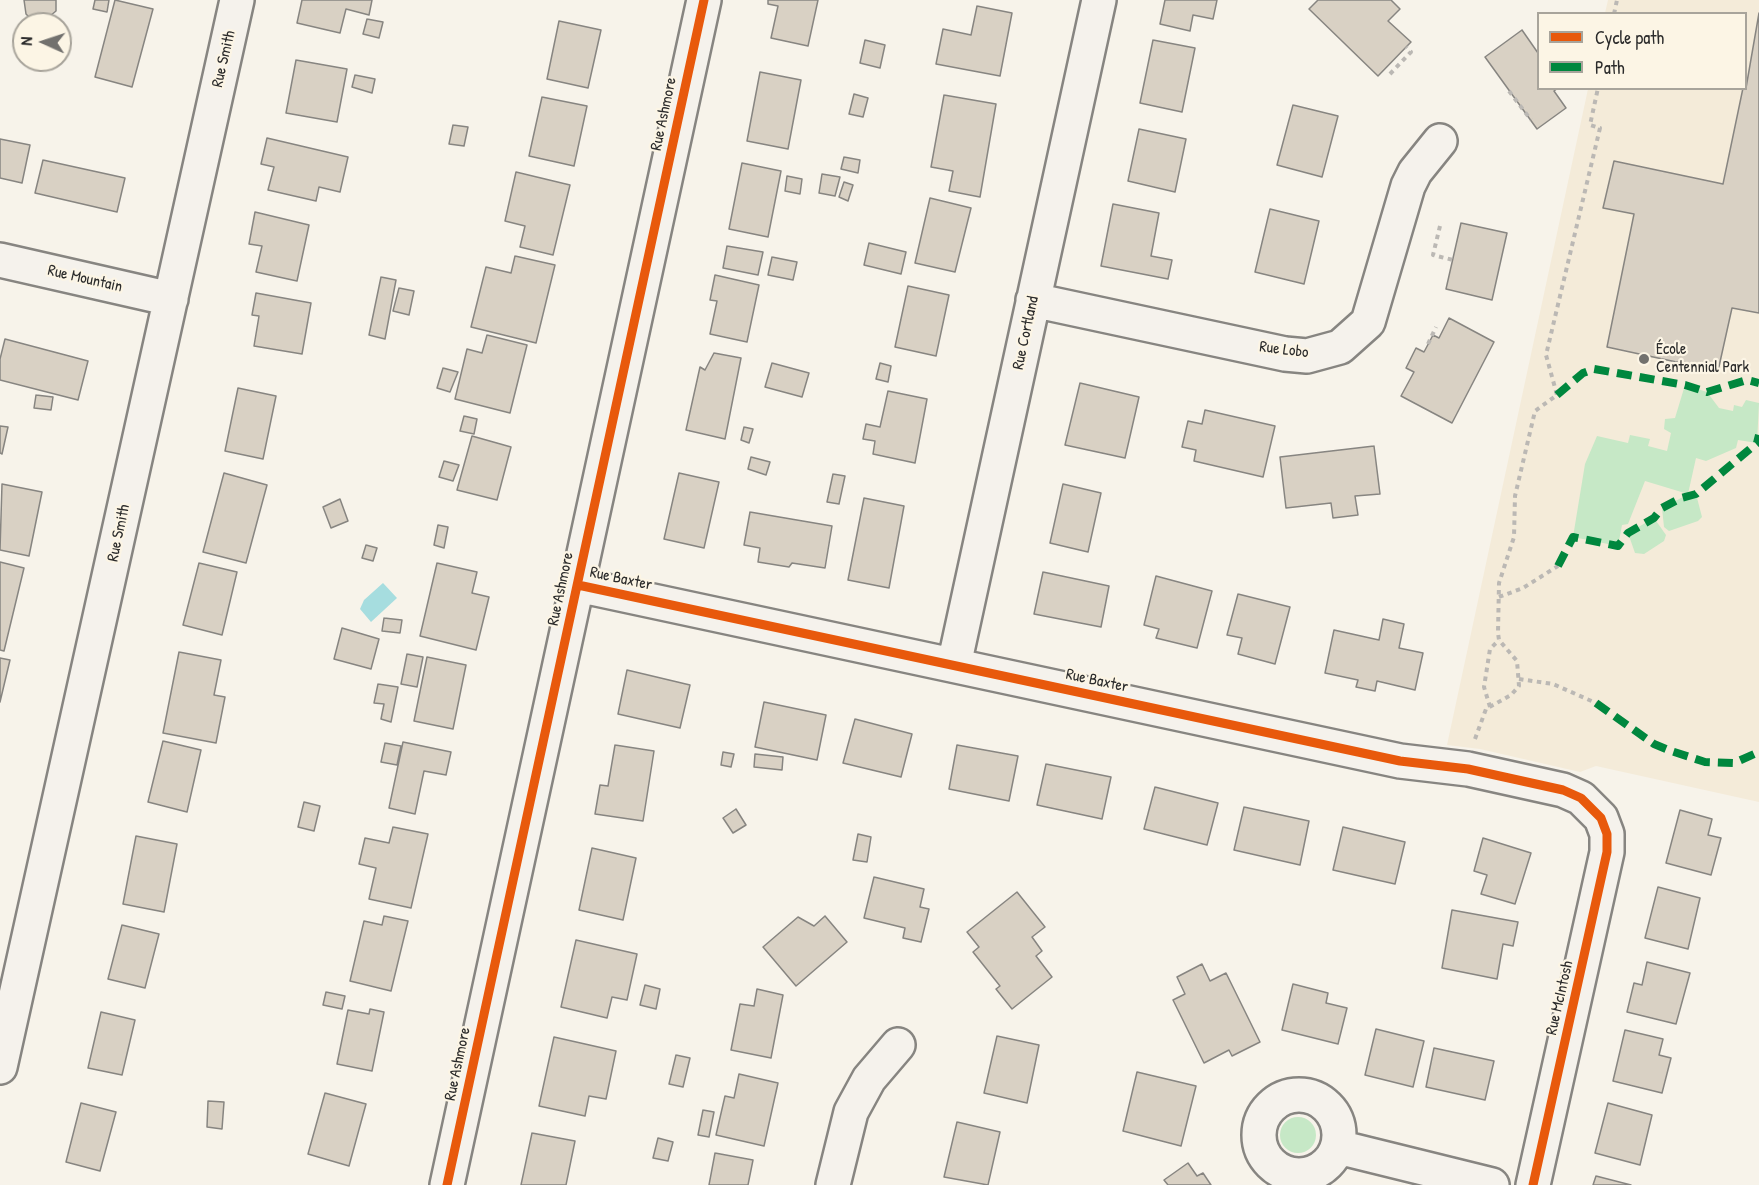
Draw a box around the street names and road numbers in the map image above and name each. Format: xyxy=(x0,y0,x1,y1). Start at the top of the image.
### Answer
street label: Rue Smith xyxy=(208,29,240,89)
street label: Rue Ashmore xyxy=(647,76,681,152)
street label: Rue Mountain xyxy=(46,261,124,297)
street label: Rue Cortland xyxy=(1009,295,1043,371)
street label: Rue Lobo xyxy=(1258,337,1310,363)
street label: Rue Smith xyxy=(104,503,134,563)
street label: Rue Ashmore xyxy=(544,551,578,627)
street label: Rue Baxter xyxy=(588,563,654,595)
street label: Rue Baxter xyxy=(1064,665,1130,697)
street label: Rue McIntosh xyxy=(1542,959,1578,1037)
street label: Rue Ashmore xyxy=(441,1026,475,1102)

